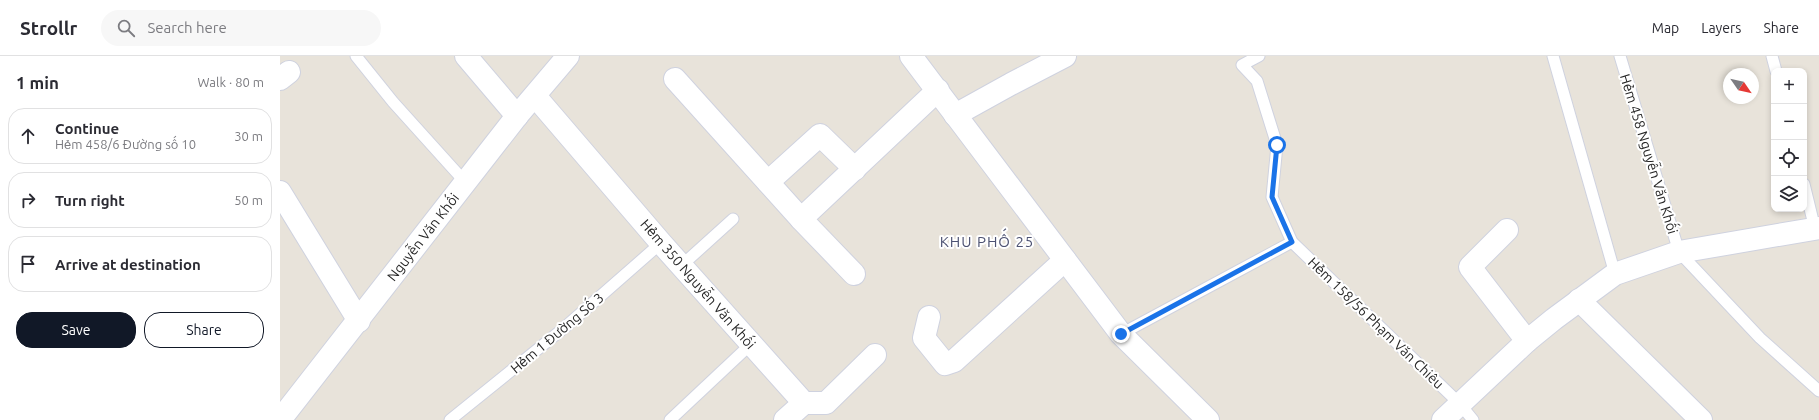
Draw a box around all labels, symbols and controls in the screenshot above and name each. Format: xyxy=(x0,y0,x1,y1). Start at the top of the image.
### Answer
search box xyxy=(101,10,381,46)
text: Strollr xyxy=(20,17,77,39)
icon: search xyxy=(115,17,137,39)
text: Search here xyxy=(147,19,227,36)
text: Map xyxy=(1652,20,1679,36)
text: Layers xyxy=(1701,20,1741,36)
text: Share xyxy=(1763,20,1799,36)
north arrow xyxy=(1723,68,1759,104)
map controls xyxy=(1771,68,1807,212)
button: + xyxy=(1771,68,1807,104)
street label: Hẻm 458 Nguyễn Văn Khối xyxy=(1617,71,1683,236)
text: 1 min xyxy=(16,73,59,92)
text: Walk · 80 m xyxy=(198,75,264,89)
button: − xyxy=(1771,104,1807,140)
text: Continue xyxy=(55,120,119,137)
icon: ahead xyxy=(17,125,39,147)
text: 30 m xyxy=(234,129,263,143)
route start xyxy=(1268,136,1286,154)
text: Hẻm 458/6 Đường số 10 xyxy=(55,137,196,151)
button: locate xyxy=(1771,140,1807,176)
button: layers xyxy=(1771,176,1807,212)
street label: Nguyễn Văn Khối xyxy=(382,188,462,284)
icon: right xyxy=(17,189,39,211)
text: Turn right xyxy=(55,192,125,209)
text: 50 m xyxy=(234,193,263,207)
street label: Hẻm 350 Nguyễn Văn Khối xyxy=(637,214,761,352)
district label: KHU PHỐ 25 xyxy=(940,228,1034,250)
icon: arrive xyxy=(17,253,39,275)
street label: Hẻm 158/56 Phạm Văn Chiêu xyxy=(1305,254,1447,392)
text: Arrive at destination xyxy=(55,256,201,273)
street label: Hẻm 1 Đường Số 3 xyxy=(506,288,607,377)
button: Save xyxy=(16,312,136,348)
button: Share xyxy=(144,312,264,348)
route end xyxy=(1112,325,1130,343)

